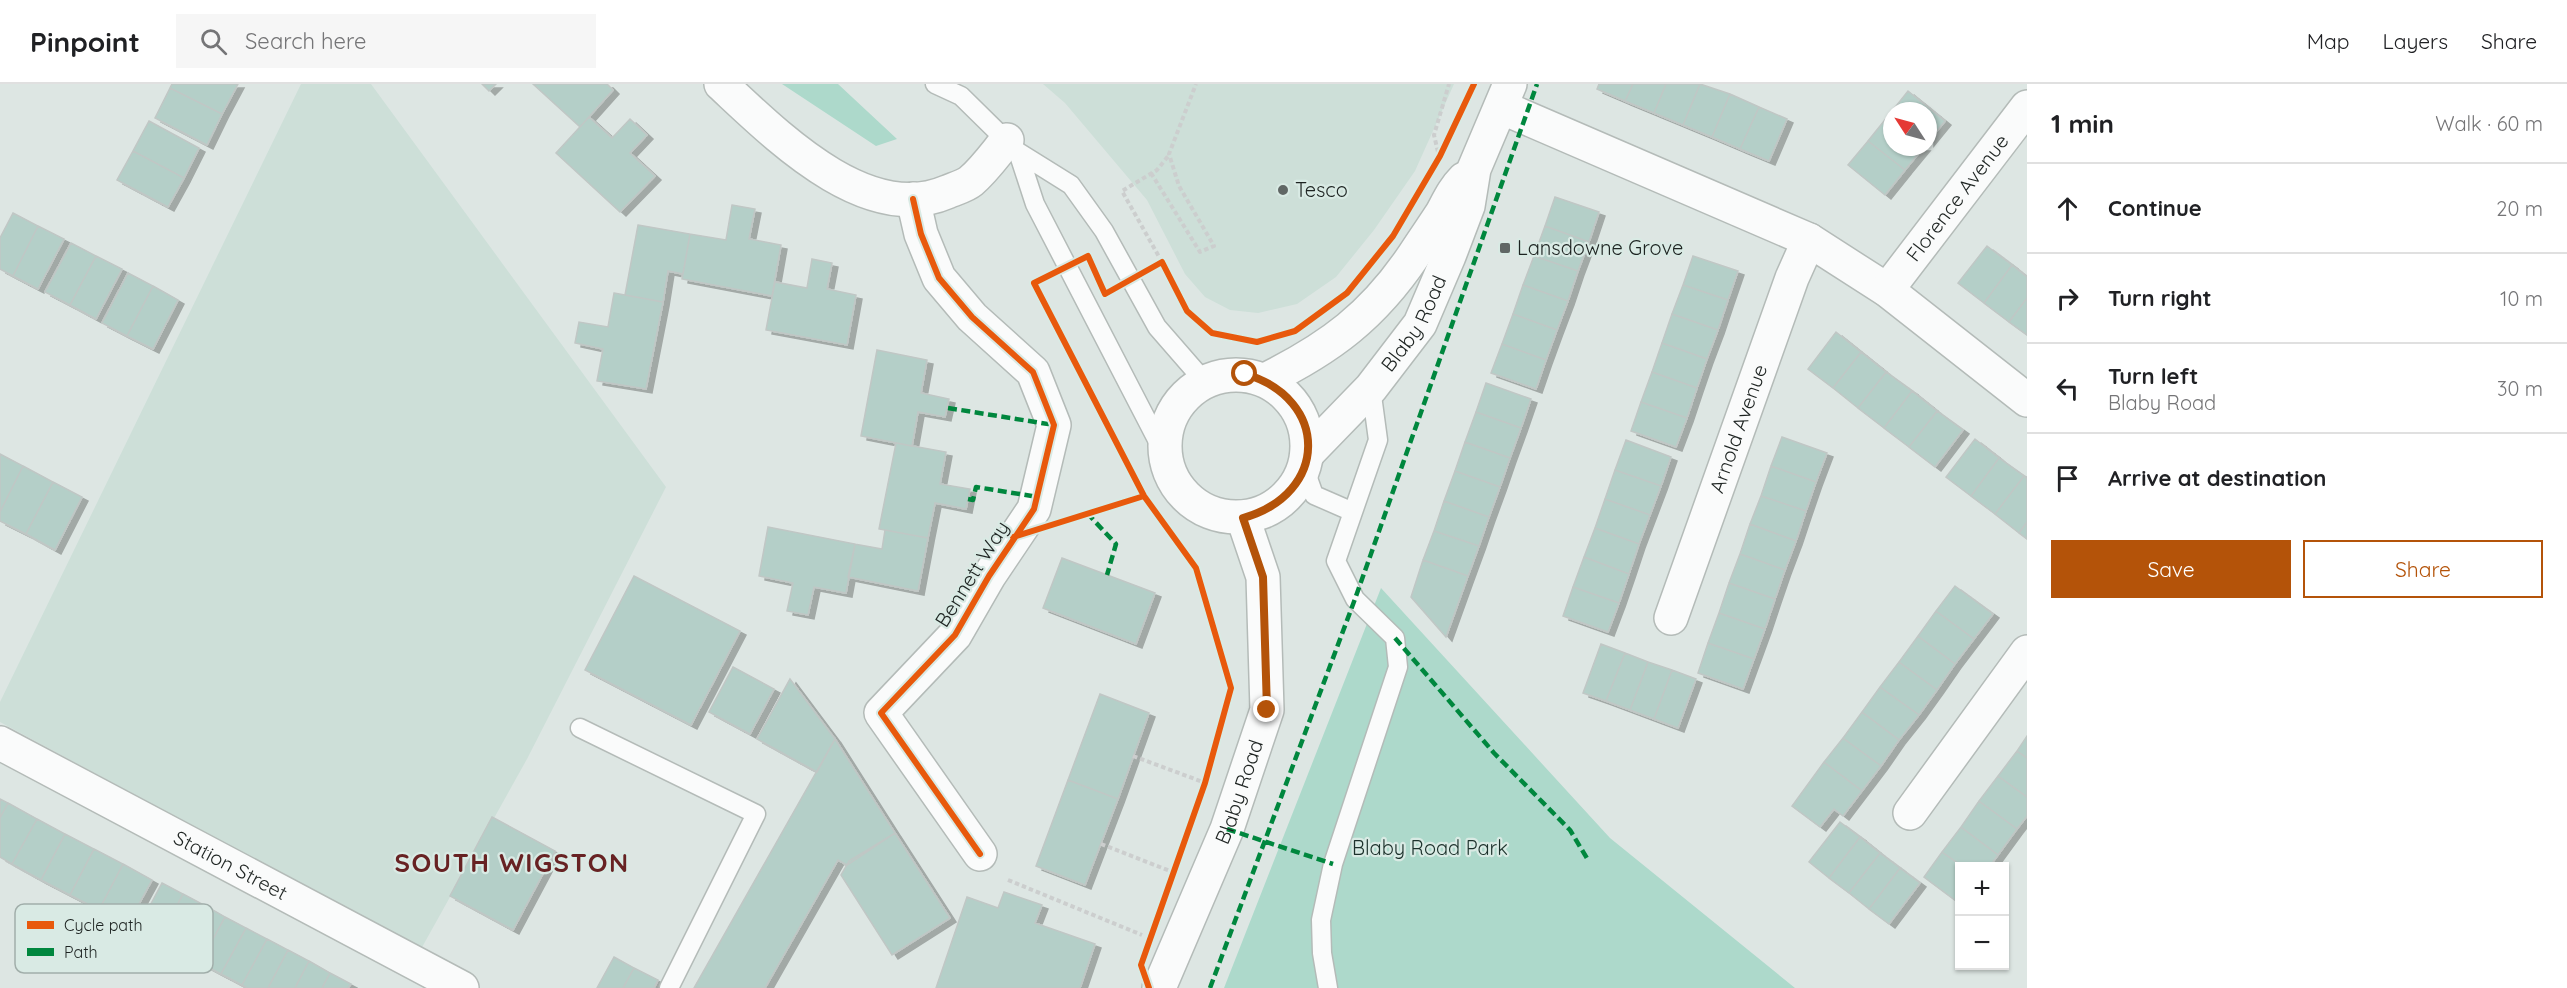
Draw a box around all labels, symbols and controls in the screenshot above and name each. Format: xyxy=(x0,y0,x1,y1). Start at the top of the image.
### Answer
search box xyxy=(176,14,596,68)
text: Pinpoint xyxy=(30,24,140,59)
icon: search xyxy=(197,25,230,58)
text: Search here xyxy=(245,27,366,55)
text: Map xyxy=(2307,28,2350,54)
text: Layers xyxy=(2383,28,2448,54)
text: Share xyxy=(2481,28,2537,54)
north arrow xyxy=(1883,102,1937,156)
text: 1 min xyxy=(2051,107,2114,140)
text: Walk · 60 m xyxy=(2435,111,2543,136)
street label: Florence Avenue xyxy=(1901,129,2014,266)
place label: Tesco xyxy=(1295,177,1348,202)
marker: Tesco xyxy=(1276,183,1290,197)
icon: ahead xyxy=(2051,192,2084,225)
text: Continue xyxy=(2108,194,2202,222)
text: 20 m xyxy=(2496,196,2543,221)
place label: Lansdowne Grove xyxy=(1517,235,1683,260)
marker: Lansdowne Grove xyxy=(1498,241,1512,255)
street label: Blaby Road xyxy=(1375,271,1451,376)
icon: right xyxy=(2051,282,2084,315)
text: Turn right xyxy=(2108,284,2212,312)
text: 10 m xyxy=(2500,286,2543,311)
route start xyxy=(1231,360,1257,386)
street label: Arnold Avenue xyxy=(1704,361,1772,496)
text: Turn left xyxy=(2108,362,2198,390)
icon: left xyxy=(2051,372,2084,405)
text: 30 m xyxy=(2497,376,2543,401)
text: Blaby Road xyxy=(2108,390,2216,415)
icon: arrive xyxy=(2051,462,2084,495)
text: Arrive at destination xyxy=(2108,464,2326,492)
street label: Bennett Way xyxy=(929,516,1014,631)
button: Save xyxy=(2051,540,2291,598)
button: Share xyxy=(2303,540,2543,598)
route end xyxy=(1253,696,1279,722)
street label: Blaby Road xyxy=(1209,736,1268,848)
street label: Station Street xyxy=(170,825,292,905)
park label: Blaby Road Park xyxy=(1352,835,1508,860)
district label: SOUTH WIGSTON xyxy=(394,846,630,879)
map controls xyxy=(1955,862,2009,970)
button: + xyxy=(1955,862,2009,916)
legend xyxy=(15,904,213,973)
text: Cycle path xyxy=(64,915,143,935)
button: − xyxy=(1955,916,2009,970)
text: Path xyxy=(64,942,98,962)

